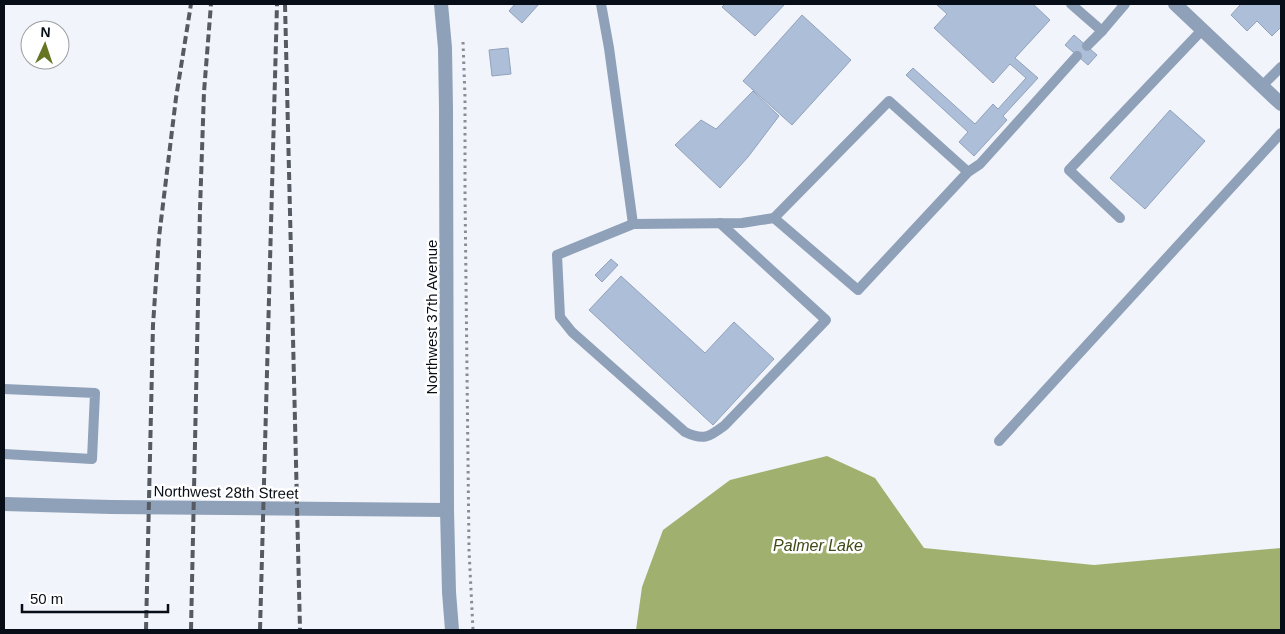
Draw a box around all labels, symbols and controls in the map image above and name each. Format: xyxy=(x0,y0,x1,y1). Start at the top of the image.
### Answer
north arrow xyxy=(20,20,70,70)
text: N xyxy=(40,24,51,40)
street label: Northwest 37th Avenue xyxy=(423,240,440,394)
street label: Northwest 28th Street xyxy=(153,482,300,502)
water label: Palmer Lake xyxy=(773,537,863,554)
scale bar xyxy=(22,582,169,614)
text: 50 m xyxy=(30,590,63,607)

